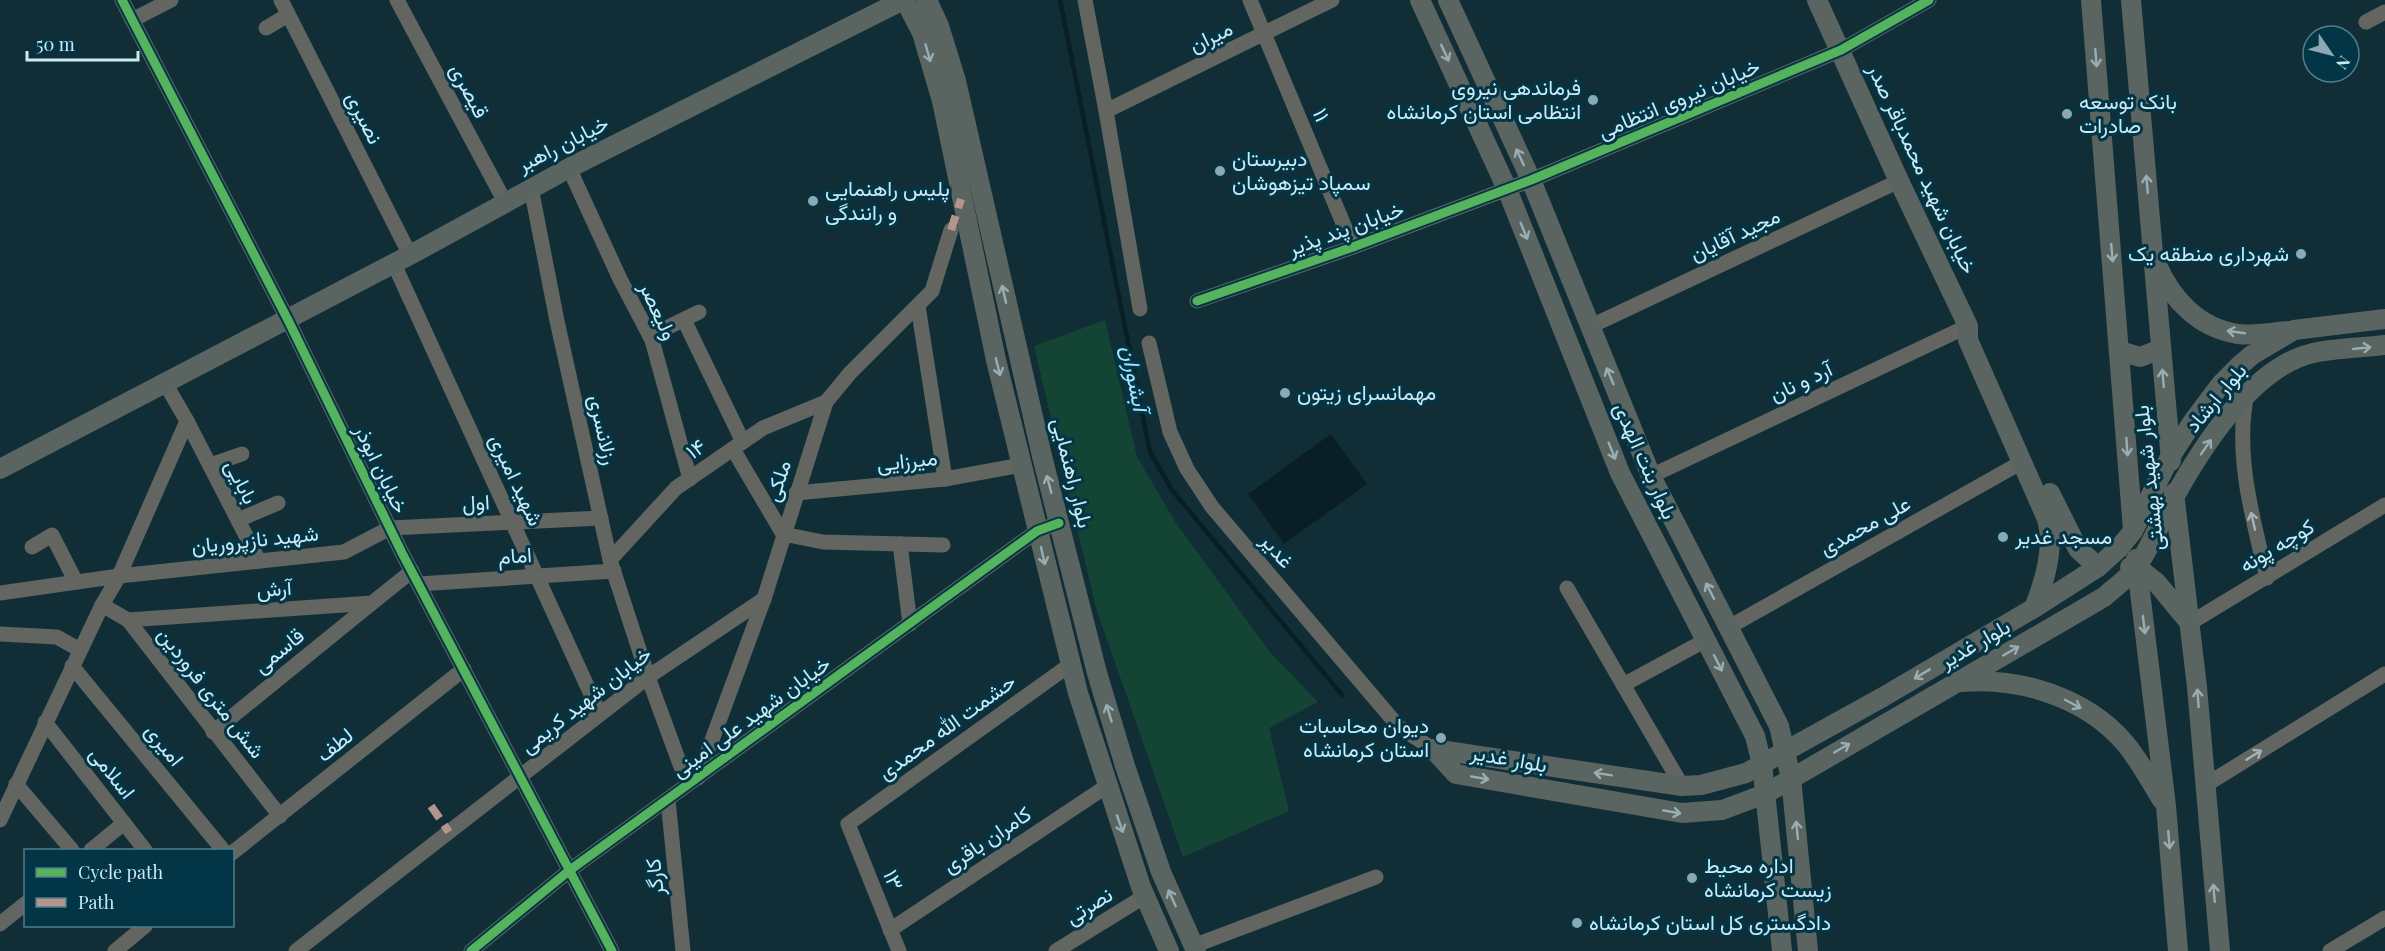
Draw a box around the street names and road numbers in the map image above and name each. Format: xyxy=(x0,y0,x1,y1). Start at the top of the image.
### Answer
street label: میران xyxy=(1184,13,1237,59)
street label: خیابان نیروی انتظامی xyxy=(1593,50,1764,145)
street label: قیصری xyxy=(444,58,497,123)
street label: خیابان شهید محمدباقر صدر xyxy=(1861,58,1985,278)
street label: نصیری xyxy=(340,86,391,149)
street label: ۱۱ xyxy=(1308,103,1338,125)
street label: خیابان راهبر xyxy=(511,107,613,178)
street label: خیابان پند پذیر xyxy=(1283,193,1408,263)
street label: مجید آقایان xyxy=(1685,200,1784,266)
street label: ولیعصر xyxy=(633,276,685,344)
street label: آرد و نان xyxy=(1764,353,1838,408)
street label: بلوار ارشاد xyxy=(2177,356,2252,438)
street label: رزلانسری xyxy=(583,392,626,468)
street label: بلوار بنت الهدی xyxy=(1608,397,1685,523)
street label: بلوار شهید بهشتی xyxy=(2125,404,2170,552)
street label: بلوار راهنمایی xyxy=(1046,415,1101,531)
street label: خیابان ابوذر xyxy=(348,418,416,518)
street label: شهید امیری xyxy=(483,429,551,530)
street label: ۱۴ xyxy=(679,431,710,464)
street label: میرزایی xyxy=(875,442,939,477)
street label: بابایی xyxy=(220,454,266,508)
street label: ملکی xyxy=(756,456,796,505)
street label: اول xyxy=(461,486,490,517)
street label: علی محمدی xyxy=(1813,488,1915,561)
street label: کوچه پونه xyxy=(2233,511,2320,579)
street label: شهید نازپروریان xyxy=(190,517,320,561)
street label: غدیر xyxy=(1254,526,1301,574)
street label: امام xyxy=(497,539,533,571)
street label: آرش xyxy=(255,572,295,603)
street label: بلوار غدیر xyxy=(1933,611,2015,675)
street label: شش متری فروردین xyxy=(152,620,273,764)
street label: قاسمی xyxy=(247,620,309,678)
street label: خیابان شهید کریمی xyxy=(513,638,657,759)
street label: خیابان شهید علی امینی xyxy=(665,648,836,783)
street label: حشمت الله محمدی xyxy=(871,666,1020,785)
street label: امیری xyxy=(139,717,191,772)
street label: لطف xyxy=(309,720,358,767)
street label: بلوار غدیر xyxy=(1468,736,1550,778)
street label: اسلامی xyxy=(84,740,143,804)
street label: کامران باقری xyxy=(936,798,1036,879)
street label: کارگر xyxy=(637,857,670,898)
street label: ۱۳ xyxy=(878,865,912,894)
street label: نصرتی xyxy=(1059,879,1117,930)

